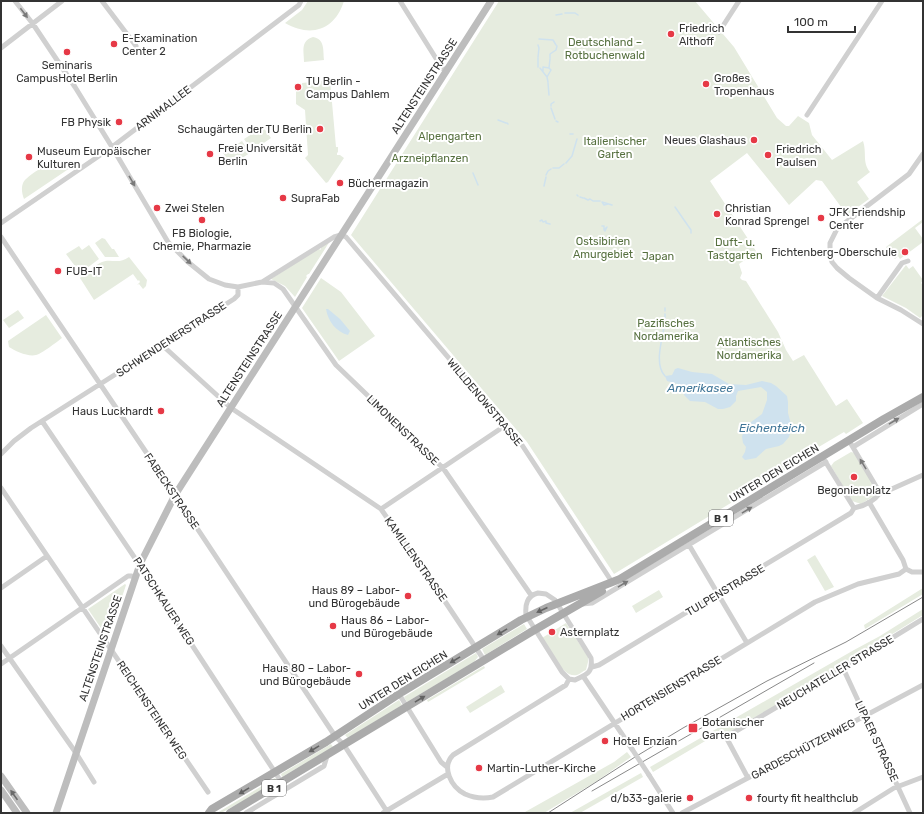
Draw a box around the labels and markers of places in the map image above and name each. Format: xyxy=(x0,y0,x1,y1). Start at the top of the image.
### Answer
place label: Friedrich Althoff xyxy=(679,22,724,48)
marker: Friedrich Althoff xyxy=(666,29,676,39)
place label: E-Examination Center 2 xyxy=(122,32,197,58)
marker: E-Examination Center 2 xyxy=(109,39,119,49)
marker: Seminaris CampusHotel Berlin xyxy=(62,47,72,57)
place label: Seminaris CampusHotel Berlin xyxy=(16,59,118,85)
place label: Großes Tropenhaus xyxy=(714,72,775,98)
place label: TU Berlin - Campus Dahlem xyxy=(306,75,390,101)
marker: Großes Tropenhaus xyxy=(701,79,711,89)
marker: TU Berlin - Campus Dahlem xyxy=(293,82,303,92)
place label: FB Physik xyxy=(61,116,111,129)
marker: FB Physik xyxy=(114,117,124,127)
place label: Schaugärten der TU Berlin xyxy=(178,123,312,136)
marker: Schaugärten der TU Berlin xyxy=(315,124,325,134)
place label: Neues Glashaus xyxy=(664,134,746,147)
marker: Neues Glashaus xyxy=(749,135,759,145)
place label: Freie Universität Berlin xyxy=(218,142,303,168)
place label: Friedrich Paulsen xyxy=(776,143,821,169)
place label: Museum Europäischer Kulturen xyxy=(37,145,152,171)
marker: Freie Universität Berlin xyxy=(205,149,215,159)
marker: Friedrich Paulsen xyxy=(763,150,773,160)
marker: Museum Europäischer Kulturen xyxy=(24,152,34,162)
place label: Büchermagazin xyxy=(348,177,429,190)
marker: Büchermagazin xyxy=(335,178,345,188)
place label: SupraFab xyxy=(291,192,340,205)
marker: SupraFab xyxy=(278,193,288,203)
place label: Zwei Stelen xyxy=(165,202,224,215)
place label: Christian Konrad Sprengel xyxy=(725,202,809,228)
marker: Zwei Stelen xyxy=(152,203,162,213)
place label: JFK Friendship Center xyxy=(829,206,906,232)
marker: Christian Konrad Sprengel xyxy=(712,209,722,219)
marker: JFK Friendship Center xyxy=(816,213,826,223)
marker: FB Biologie, Chemie, Pharmazie xyxy=(197,215,207,225)
place label: FB Biologie, Chemie, Pharmazie xyxy=(153,227,251,253)
place label: Fichtenberg-Oberschule xyxy=(771,246,897,259)
marker: Fichtenberg-Oberschule xyxy=(900,247,910,257)
place label: FUB-IT xyxy=(66,265,103,278)
marker: FUB-IT xyxy=(53,266,63,276)
place label: Haus Luckhardt xyxy=(72,405,154,418)
marker: Haus Luckhardt xyxy=(156,406,166,416)
marker: Begonienplatz xyxy=(849,472,859,482)
place label: Begonienplatz xyxy=(817,484,891,497)
place label: Haus 89 – Labor- und Bürogebäude xyxy=(308,584,400,610)
marker: Haus 89 – Labor- und Bürogebäude xyxy=(403,591,413,601)
place label: Haus 86 – Labor- und Bürogebäude xyxy=(341,614,433,640)
marker: Haus 86 – Labor- und Bürogebäude xyxy=(328,621,338,631)
place label: Asternplatz xyxy=(560,626,620,639)
marker: Asternplatz xyxy=(547,627,557,637)
place label: Haus 80 – Labor- und Bürogebäude xyxy=(259,662,351,688)
marker: Haus 80 – Labor- und Bürogebäude xyxy=(354,669,364,679)
place label: Botanischer Garten xyxy=(702,716,765,742)
marker: Botanischer Garten xyxy=(687,722,699,734)
place label: Hotel Enzian xyxy=(613,735,677,748)
marker: Hotel Enzian xyxy=(600,736,610,746)
place label: Martin-Luther-Kirche xyxy=(487,762,596,775)
marker: Martin-Luther-Kirche xyxy=(474,763,484,773)
place label: d/b33-galerie xyxy=(611,792,682,805)
place label: fourty fit healthclub xyxy=(757,792,858,805)
marker: d/b33-galerie xyxy=(685,793,695,803)
marker: fourty fit healthclub xyxy=(744,793,754,803)

